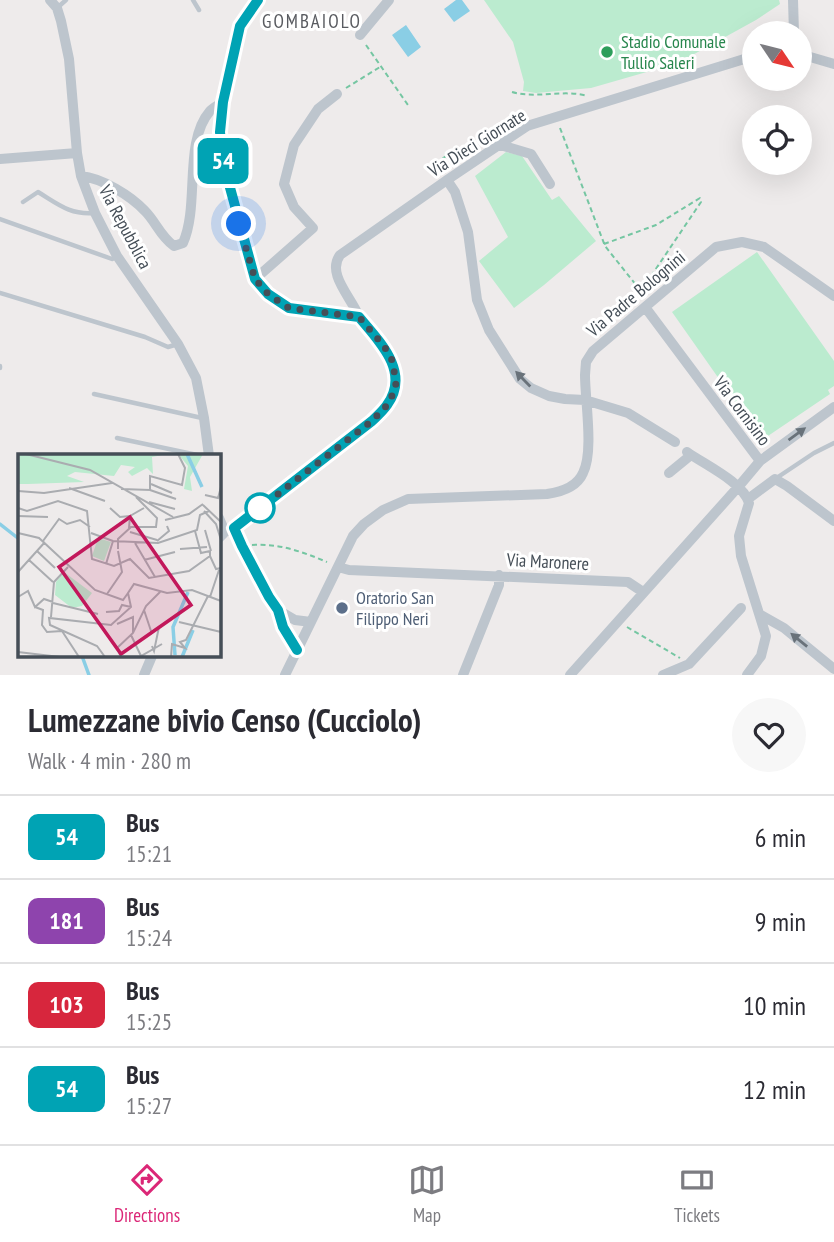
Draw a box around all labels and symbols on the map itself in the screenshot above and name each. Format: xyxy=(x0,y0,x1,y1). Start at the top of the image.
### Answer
district label: GOMBAIOLO xyxy=(262,9,362,33)
north arrow xyxy=(742,21,812,91)
place label: Stadio Comunale Tullio Saleri xyxy=(621,30,726,74)
marker: Stadio Comunale Tullio Saleri xyxy=(599,44,615,60)
street label: Via Dieci Giornate xyxy=(423,103,530,182)
line badge: 54 xyxy=(192,138,255,184)
street label: Via Repubblica xyxy=(93,180,157,273)
your location xyxy=(221,206,256,241)
street label: Via Padre Bolognini xyxy=(581,246,690,342)
one-way arrow xyxy=(514,371,531,388)
street label: Via Cornisino xyxy=(708,371,776,450)
one-way arrow xyxy=(788,427,806,441)
inset map xyxy=(18,454,220,657)
unlabelled marker xyxy=(245,493,275,523)
street label: Via Maronere xyxy=(505,548,590,575)
place label: Oratorio San Filippo Neri xyxy=(356,586,434,630)
marker: Oratorio San Filippo Neri xyxy=(334,600,350,616)
one-way arrow xyxy=(790,633,807,648)

